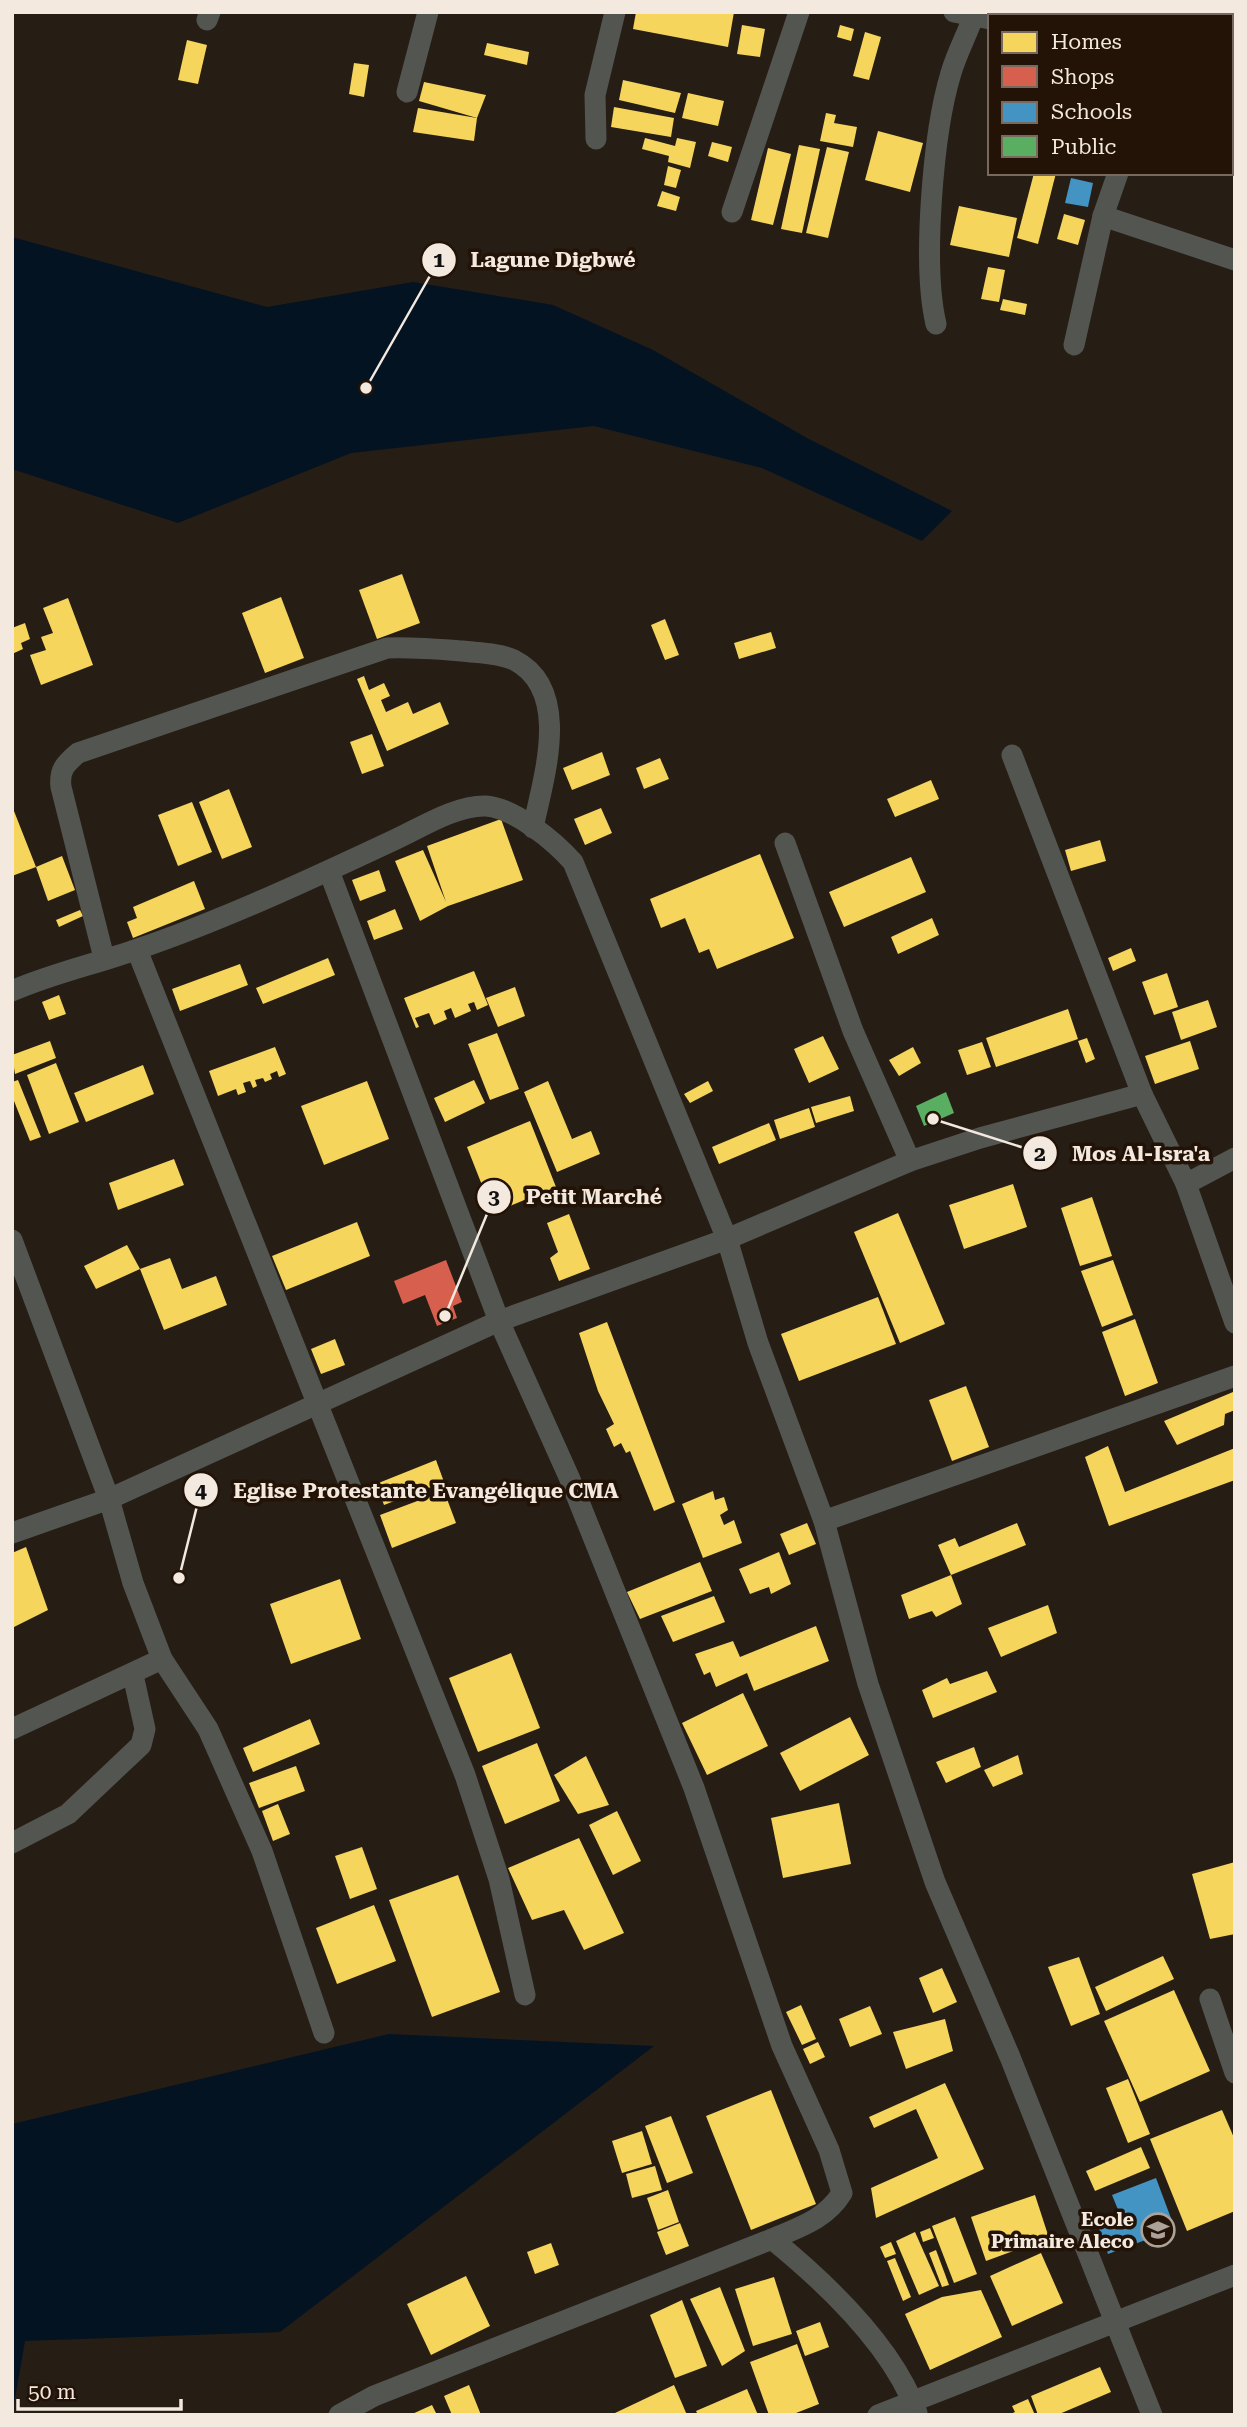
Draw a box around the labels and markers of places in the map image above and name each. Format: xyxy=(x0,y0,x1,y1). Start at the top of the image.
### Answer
callout: Lagune Digbwé xyxy=(422,239,650,281)
callout: Mos Al-Isra'a xyxy=(1022,1132,1224,1174)
callout: Petit Marché xyxy=(476,1176,676,1218)
callout: Eglise Protestante Evangélique CMA xyxy=(184,1469,632,1511)
place label: Ecole Primaire Aleco xyxy=(991,2208,1134,2253)
school or university icon: Ecole Primaire Aleco xyxy=(1139,2211,1177,2249)

